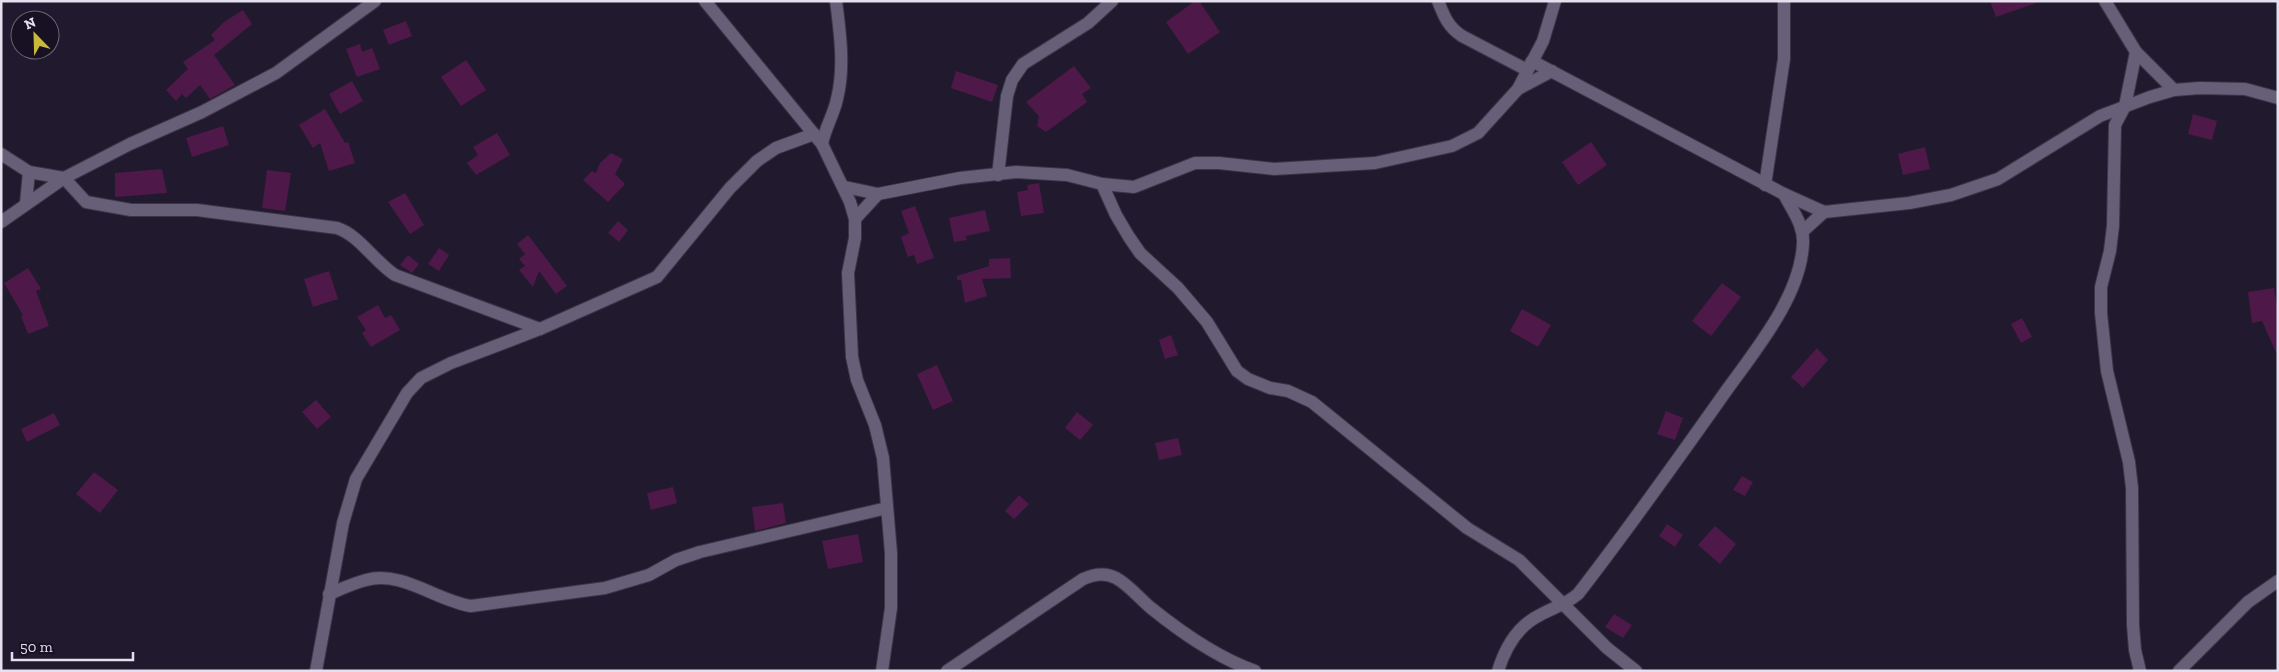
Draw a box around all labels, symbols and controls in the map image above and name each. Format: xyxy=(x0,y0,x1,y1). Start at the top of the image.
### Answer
north arrow xyxy=(10,10,60,60)
text: N xyxy=(22,13,39,33)
scale bar xyxy=(12,630,134,662)
text: 50 m xyxy=(20,638,53,656)

